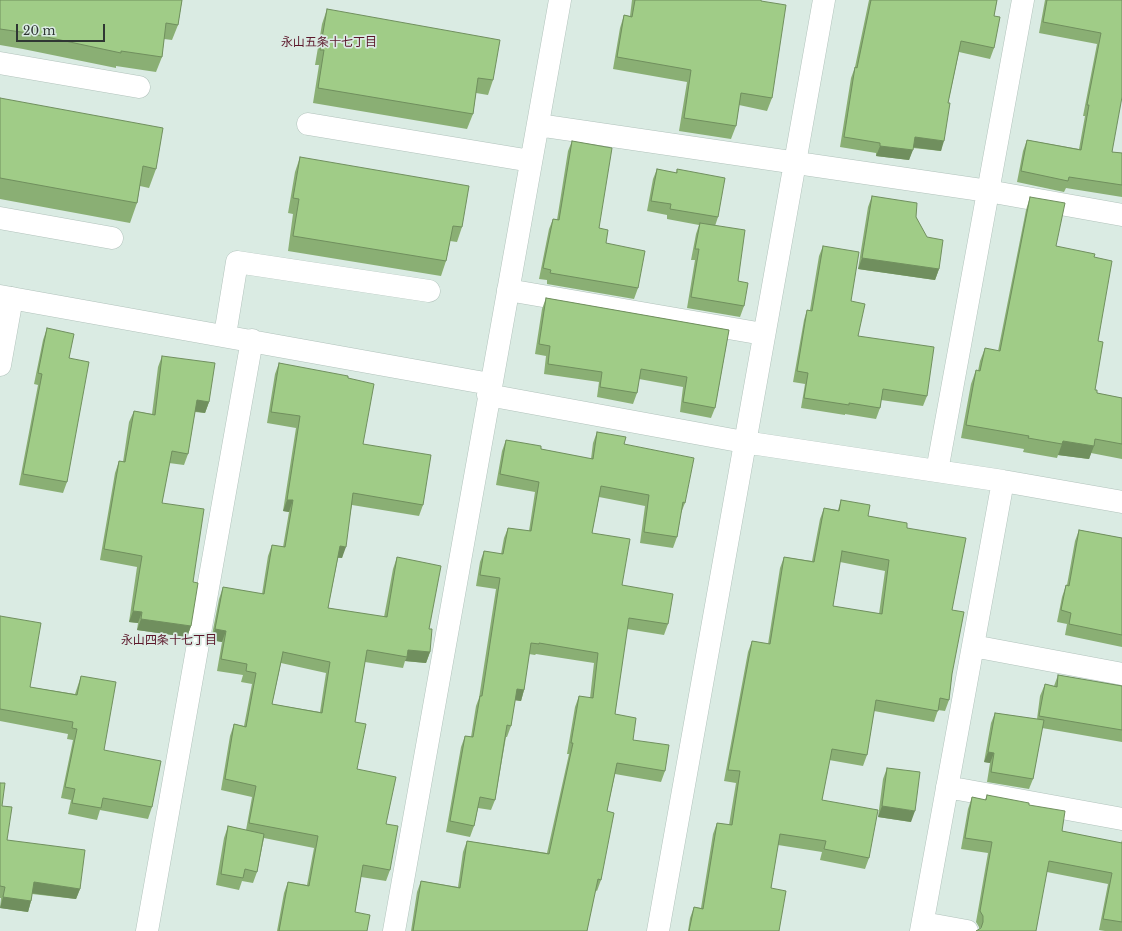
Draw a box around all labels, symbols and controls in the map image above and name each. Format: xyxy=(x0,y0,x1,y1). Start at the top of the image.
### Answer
scale bar xyxy=(18,16,107,42)
text: 20 m xyxy=(23,23,55,38)
district label: 永山五条十七丁目 xyxy=(281,36,377,50)
district label: 永山四条十七丁目 xyxy=(121,634,217,648)

